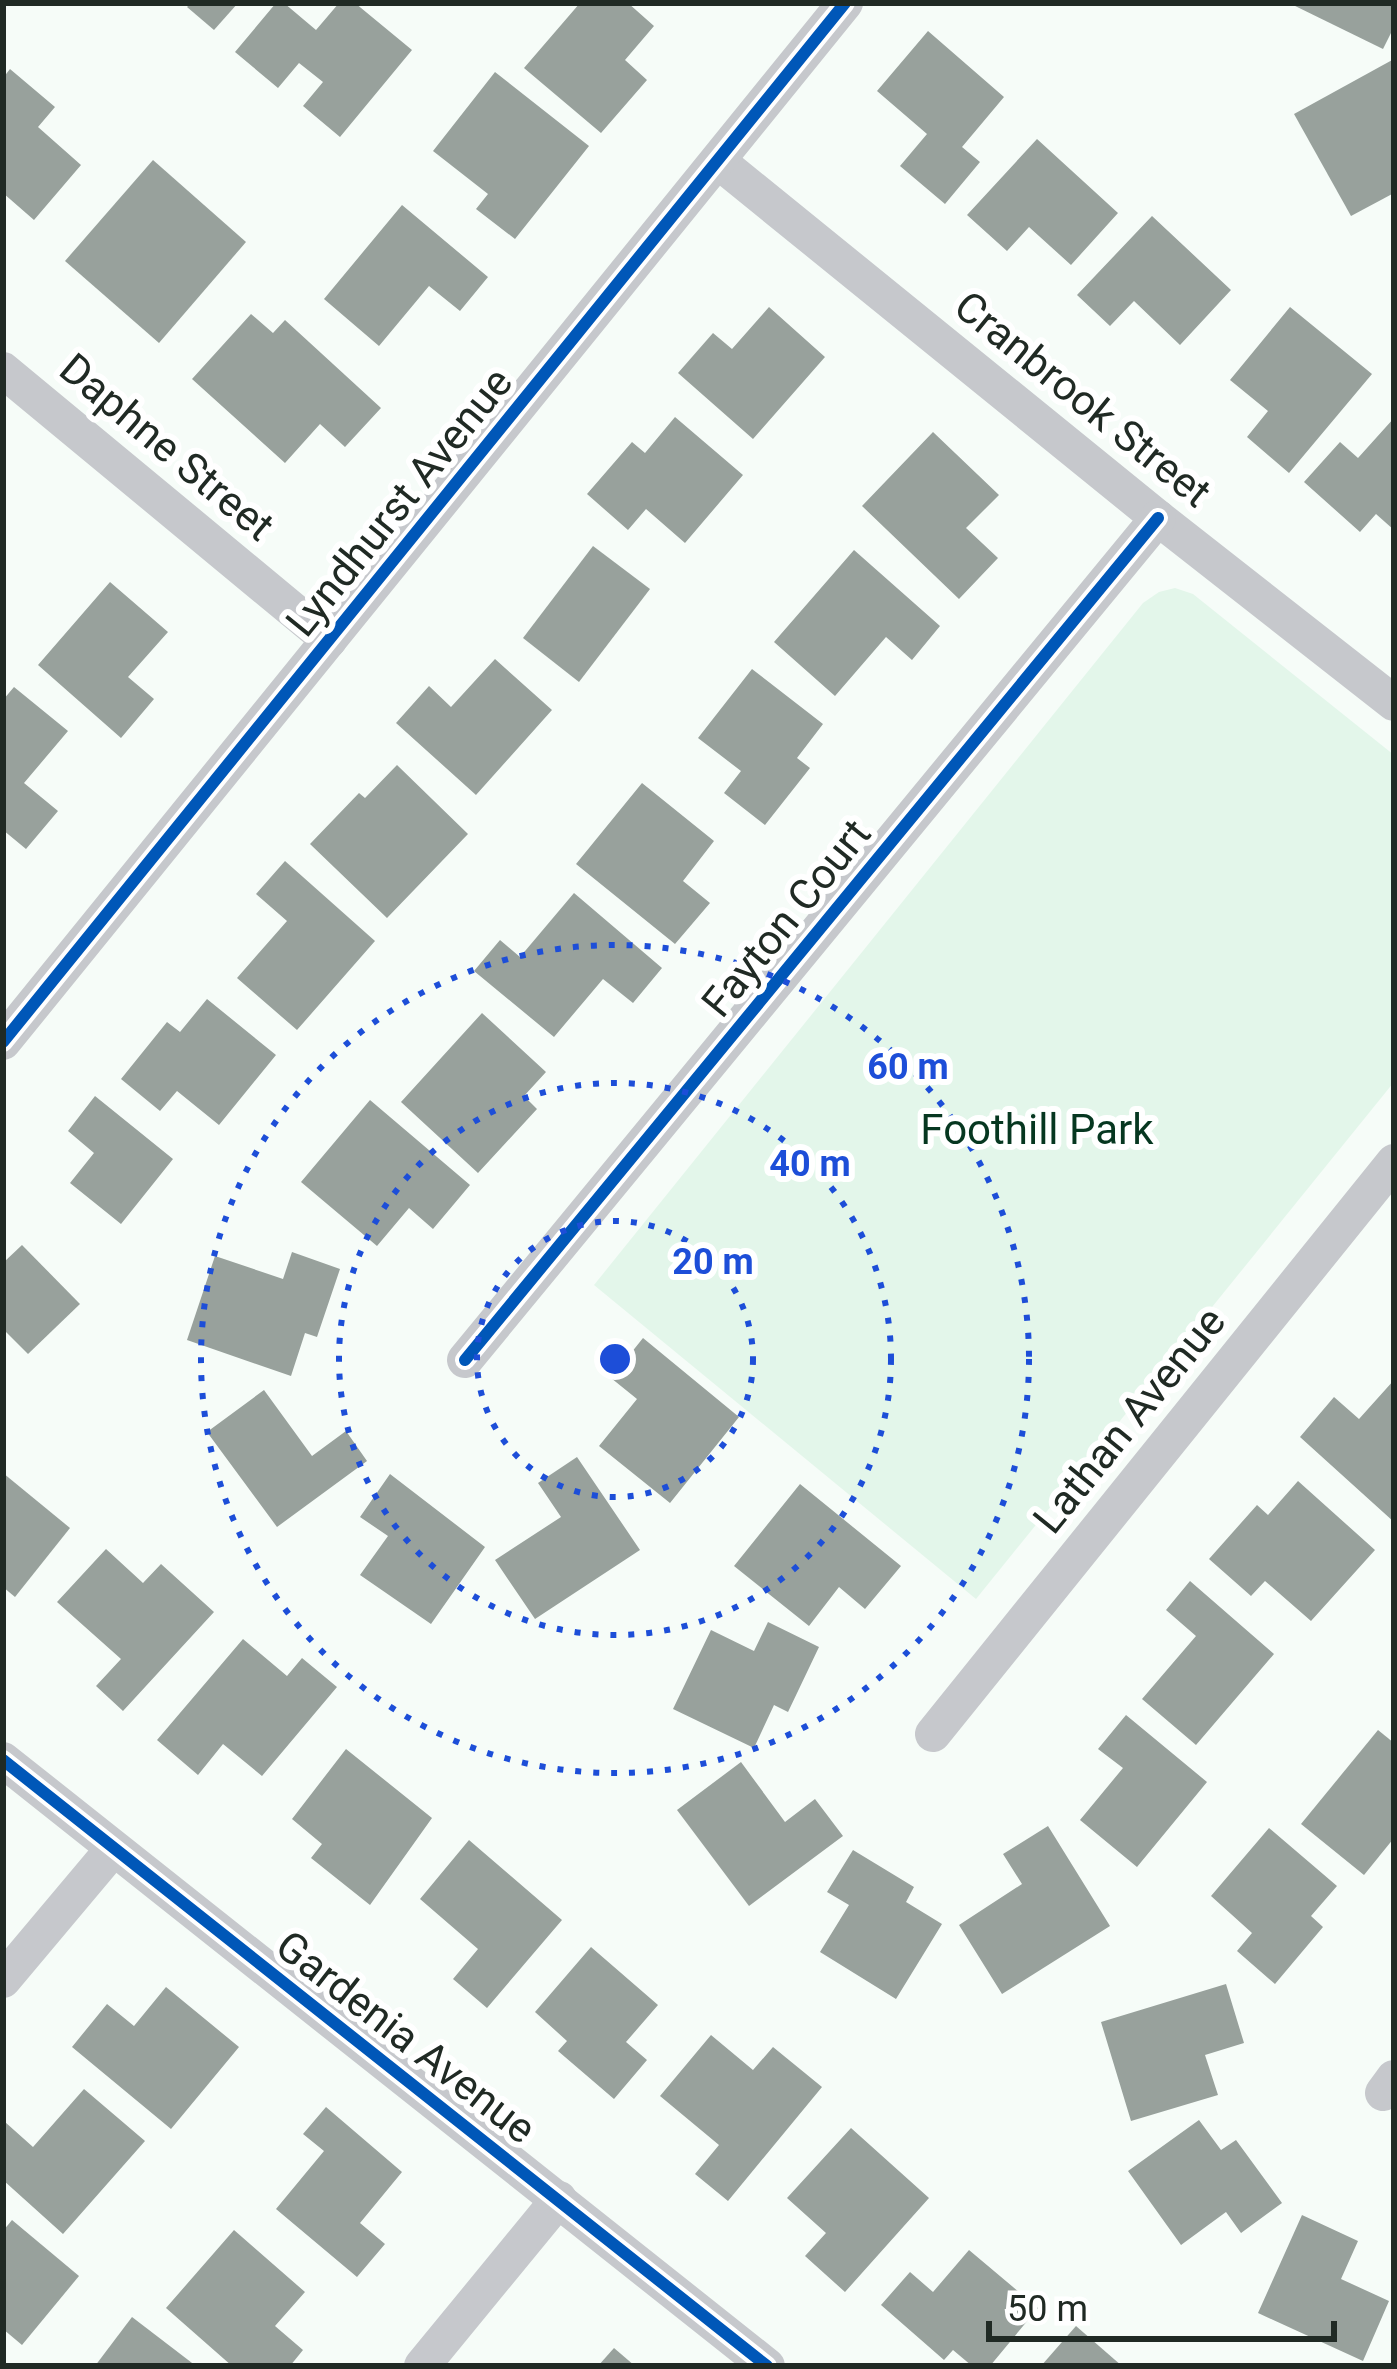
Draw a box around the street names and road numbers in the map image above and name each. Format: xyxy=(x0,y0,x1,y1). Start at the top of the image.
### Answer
street label: Cranbrook Street xyxy=(945,281,1221,517)
street label: Daphne Street xyxy=(50,343,284,551)
street label: Lyndhurst Avenue xyxy=(276,358,522,646)
street label: Fayton Court xyxy=(692,810,880,1026)
street label: Lathan Avenue xyxy=(1023,1297,1235,1543)
street label: Gardenia Avenue xyxy=(267,1921,545,2153)

